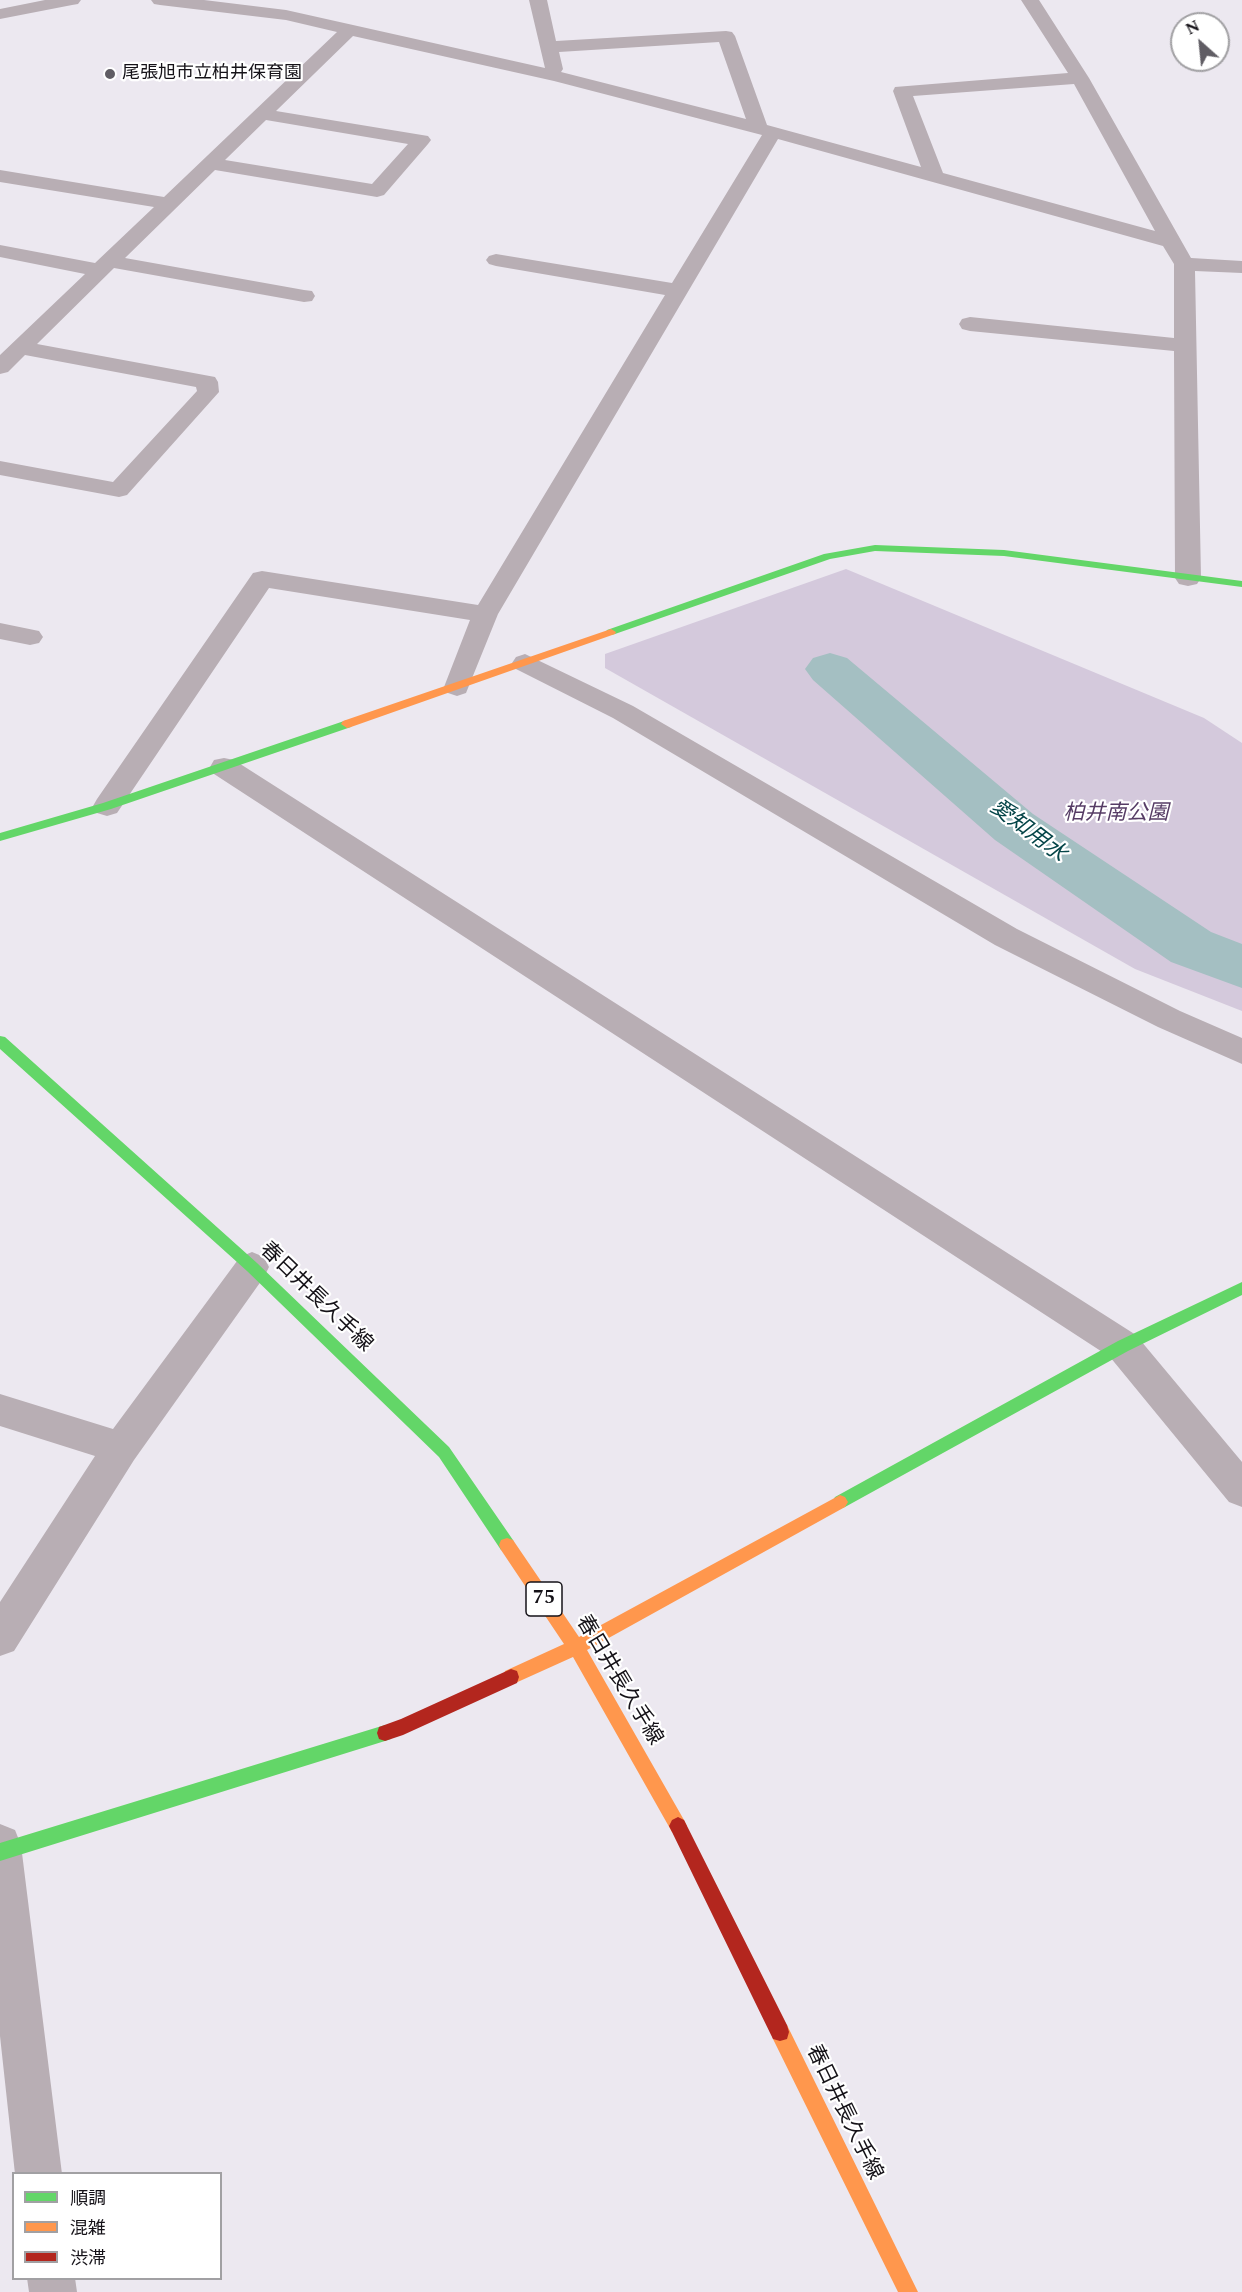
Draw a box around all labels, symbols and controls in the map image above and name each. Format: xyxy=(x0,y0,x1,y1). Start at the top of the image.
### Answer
north arrow xyxy=(1170,12,1230,72)
text: N xyxy=(1181,14,1204,41)
place label: 尾張旭市立柏井保育園 xyxy=(122,63,302,85)
marker: 尾張旭市立柏井保育園 xyxy=(103,67,117,81)
water label: 愛知用水 xyxy=(984,795,1070,869)
park label: 柏井南公園 xyxy=(1064,802,1168,828)
street label: 春日井長久手線 xyxy=(253,1238,377,1358)
road number: 75 xyxy=(526,1582,562,1616)
street label: 春日井長久手線 xyxy=(569,1612,667,1750)
street label: 春日井長久手線 xyxy=(799,2041,887,2185)
legend xyxy=(12,2172,222,2280)
text: 順調 xyxy=(70,2185,106,2212)
text: 混雑 xyxy=(70,2215,106,2242)
text: 渋滞 xyxy=(70,2245,106,2272)

